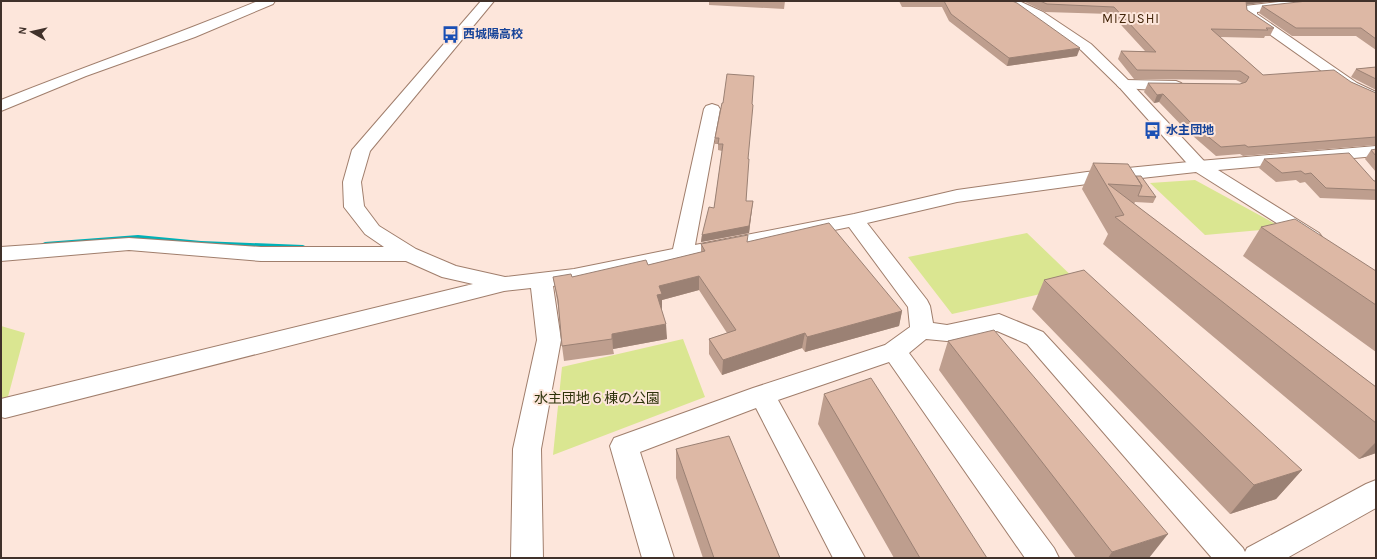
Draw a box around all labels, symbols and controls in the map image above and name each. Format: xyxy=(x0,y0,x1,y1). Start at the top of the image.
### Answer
district label: MIZUSHI xyxy=(1102,11,1160,26)
north arrow xyxy=(12,12,52,52)
bus stop icon: 西城陽高校 xyxy=(440,24,460,44)
text: N xyxy=(16,26,30,35)
place label: 西城陽高校 xyxy=(463,27,523,41)
bus stop icon: 水主団地 xyxy=(1143,120,1163,140)
place label: 水主団地 xyxy=(1166,123,1214,137)
park label: 水主団地６棟の公園 xyxy=(534,390,660,407)

